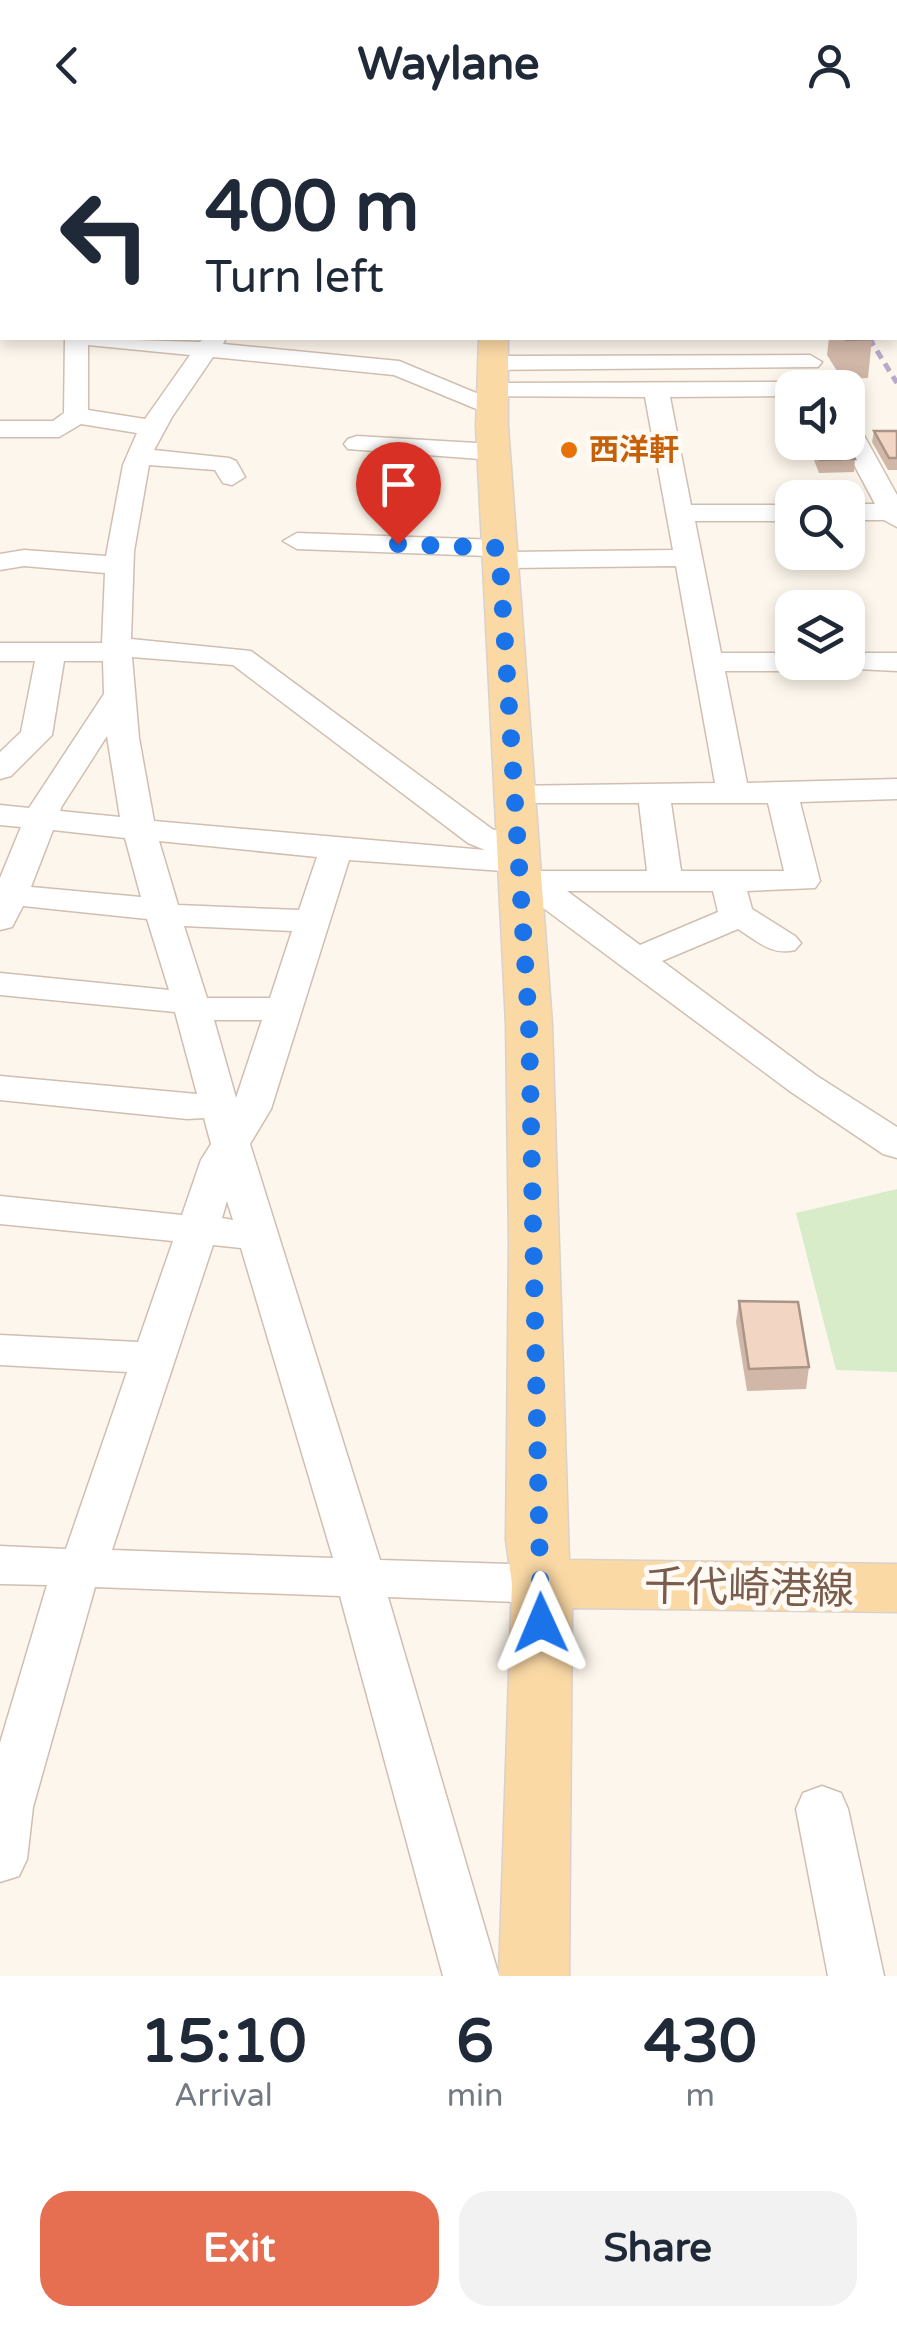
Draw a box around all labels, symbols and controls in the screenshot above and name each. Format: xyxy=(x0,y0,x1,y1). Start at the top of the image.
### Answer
icon: back xyxy=(40,38,95,93)
text: Waylane xyxy=(357,38,540,92)
icon: person xyxy=(802,38,857,93)
text: 400 m xyxy=(205,166,419,250)
icon: left xyxy=(40,170,170,300)
text: Turn left xyxy=(205,251,384,305)
map controls xyxy=(775,370,865,680)
button: sound xyxy=(775,370,865,460)
place label: 西洋軒 xyxy=(589,432,679,469)
marker: 西洋軒 xyxy=(558,439,580,461)
pin xyxy=(356,442,441,545)
icon: arrive xyxy=(371,457,426,512)
button: search xyxy=(775,480,865,570)
button: layers xyxy=(775,590,865,680)
street label: 千代崎港線 xyxy=(644,1561,854,1616)
position arrow xyxy=(489,1571,593,1675)
text: 15:10 xyxy=(140,2006,307,2078)
text: 6 xyxy=(456,2006,494,2078)
text: 430 xyxy=(644,2006,757,2078)
text: Arrival xyxy=(174,2077,273,2115)
text: min xyxy=(447,2077,504,2115)
text: m xyxy=(686,2077,715,2115)
button: Exit xyxy=(40,2191,439,2306)
button: Share xyxy=(459,2191,857,2306)

